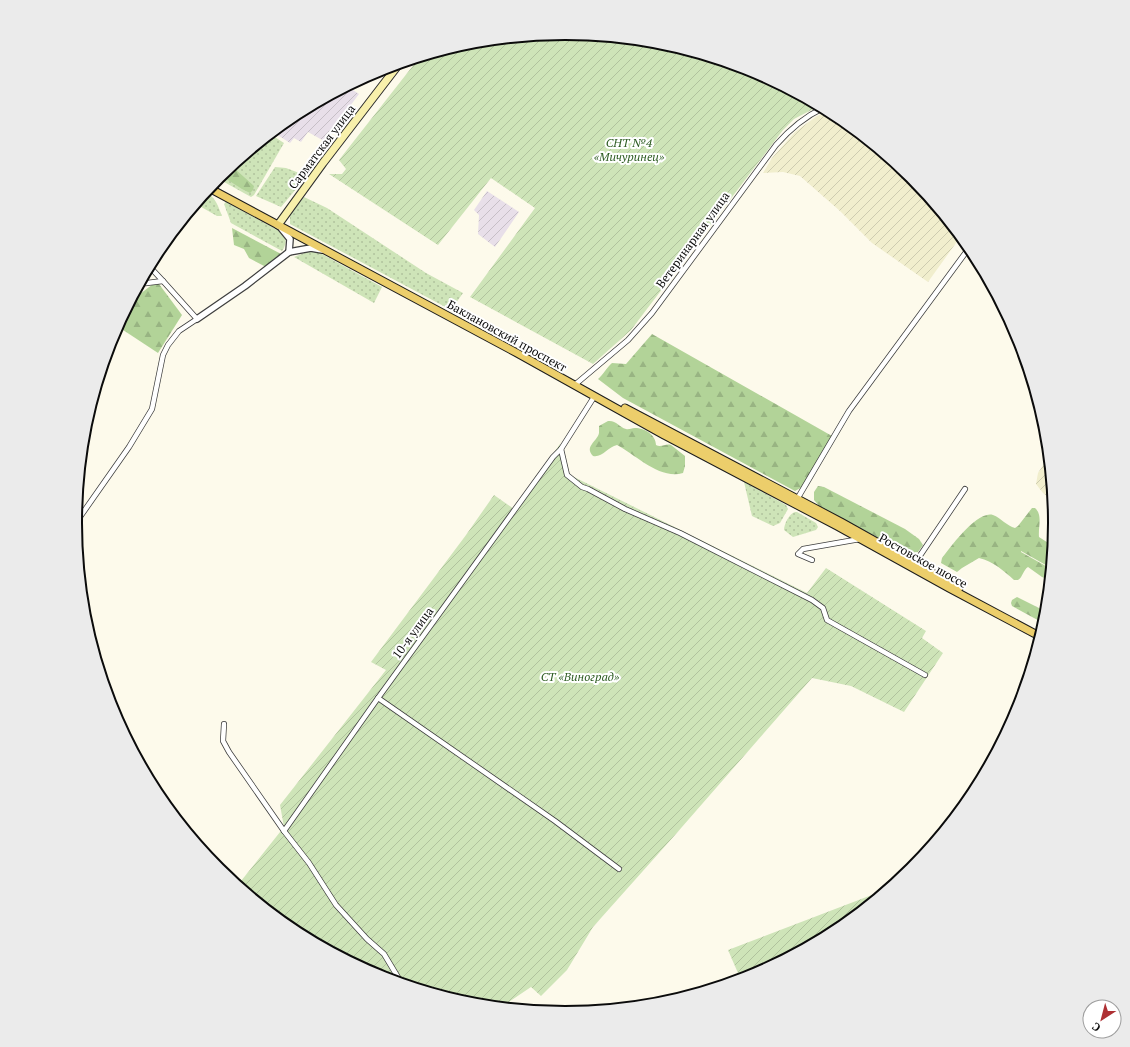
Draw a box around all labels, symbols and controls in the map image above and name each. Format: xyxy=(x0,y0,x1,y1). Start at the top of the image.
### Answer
street label: Сарматская улица xyxy=(285,101,358,192)
park label: СНТ №4 «Мичуринец» xyxy=(594,135,665,164)
street label: Ветеринарная улица xyxy=(653,189,733,291)
street label: Баклановский проспект xyxy=(445,296,570,375)
street label: Ростовское шоссе xyxy=(876,530,970,591)
street label: 10-я улица xyxy=(389,604,436,661)
park label: СТ «Виноград» xyxy=(541,669,620,684)
north arrow xyxy=(1082,999,1122,1039)
text: С xyxy=(1089,1019,1103,1035)

